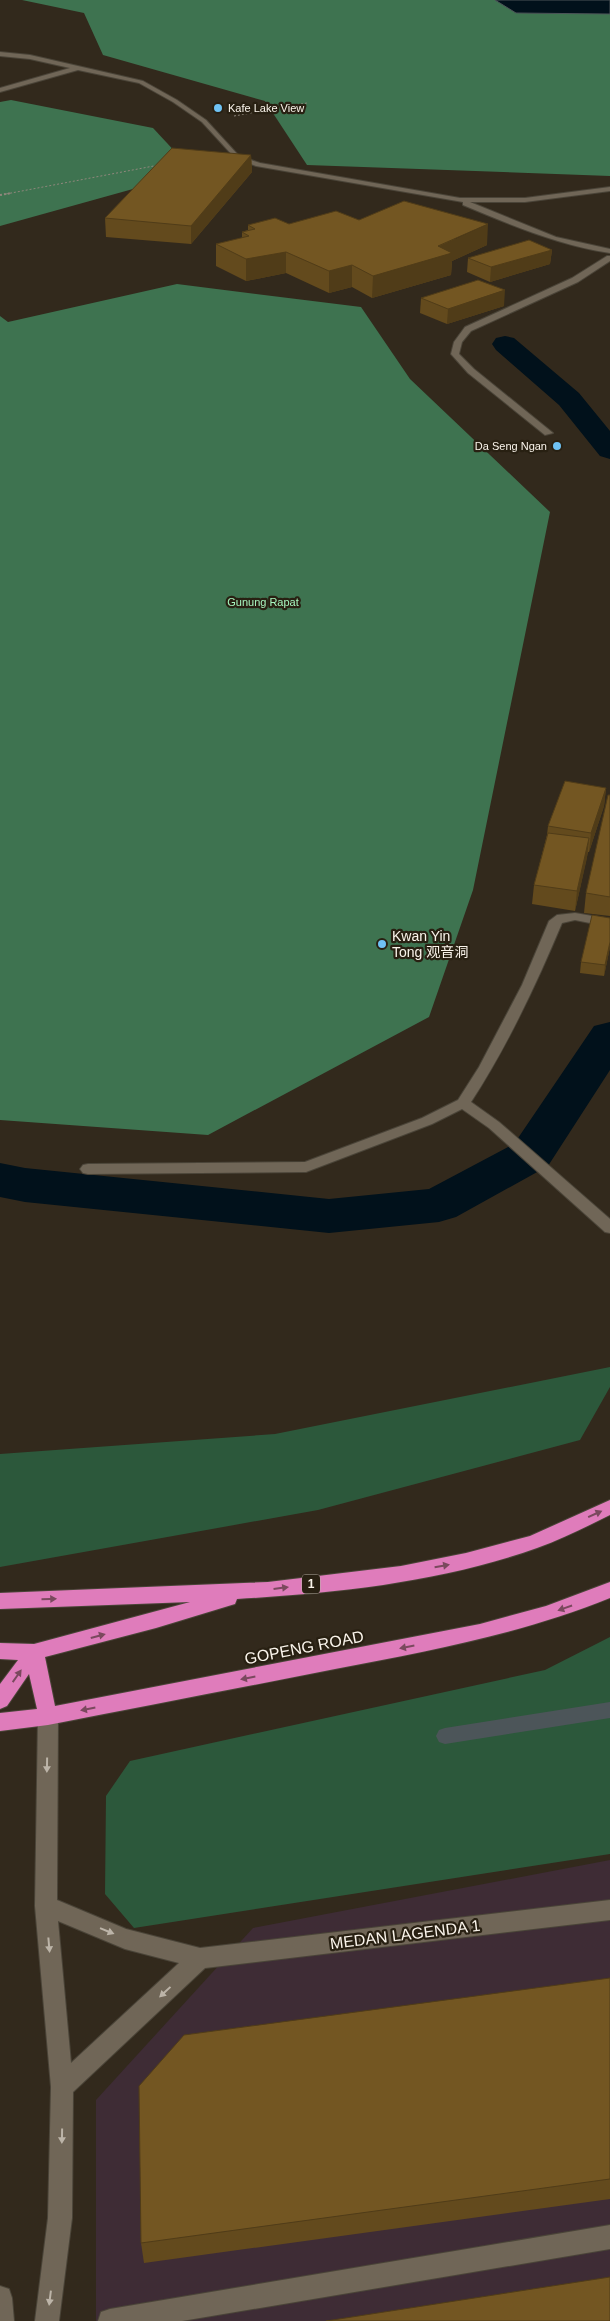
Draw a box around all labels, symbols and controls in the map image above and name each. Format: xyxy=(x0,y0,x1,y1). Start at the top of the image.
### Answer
marker: Kafe Lake View xyxy=(212,102,224,114)
place label: Kafe Lake View xyxy=(228,102,304,114)
place label: Da Seng Ngan xyxy=(475,440,547,452)
marker: Da Seng Ngan xyxy=(551,440,563,452)
park label: Gunung Rapat xyxy=(227,596,299,608)
place label: Kwan Yin Tong 观音洞 xyxy=(392,928,468,960)
marker: Kwan Yin Tong 观音洞 xyxy=(376,938,388,950)
one-way arrow xyxy=(588,1510,602,1518)
one-way arrow xyxy=(434,1562,450,1570)
road number: 1 xyxy=(302,1575,320,1594)
one-way arrow xyxy=(273,1584,289,1592)
one-way arrow xyxy=(41,1595,57,1603)
one-way arrow xyxy=(557,1605,572,1612)
street label: GOPENG ROAD xyxy=(243,1628,365,1667)
one-way arrow xyxy=(90,1632,105,1640)
one-way arrow xyxy=(399,1644,415,1652)
one-way arrow xyxy=(12,1669,22,1683)
one-way arrow xyxy=(239,1674,255,1682)
one-way arrow xyxy=(80,1705,96,1713)
one-way arrow xyxy=(43,1757,51,1773)
street label: MEDAN LAGENDA 1 xyxy=(329,1917,481,1952)
one-way arrow xyxy=(100,1927,115,1935)
one-way arrow xyxy=(45,1937,53,1953)
one-way arrow xyxy=(159,1986,171,1998)
one-way arrow xyxy=(57,2128,65,2144)
one-way arrow xyxy=(46,2290,54,2306)

